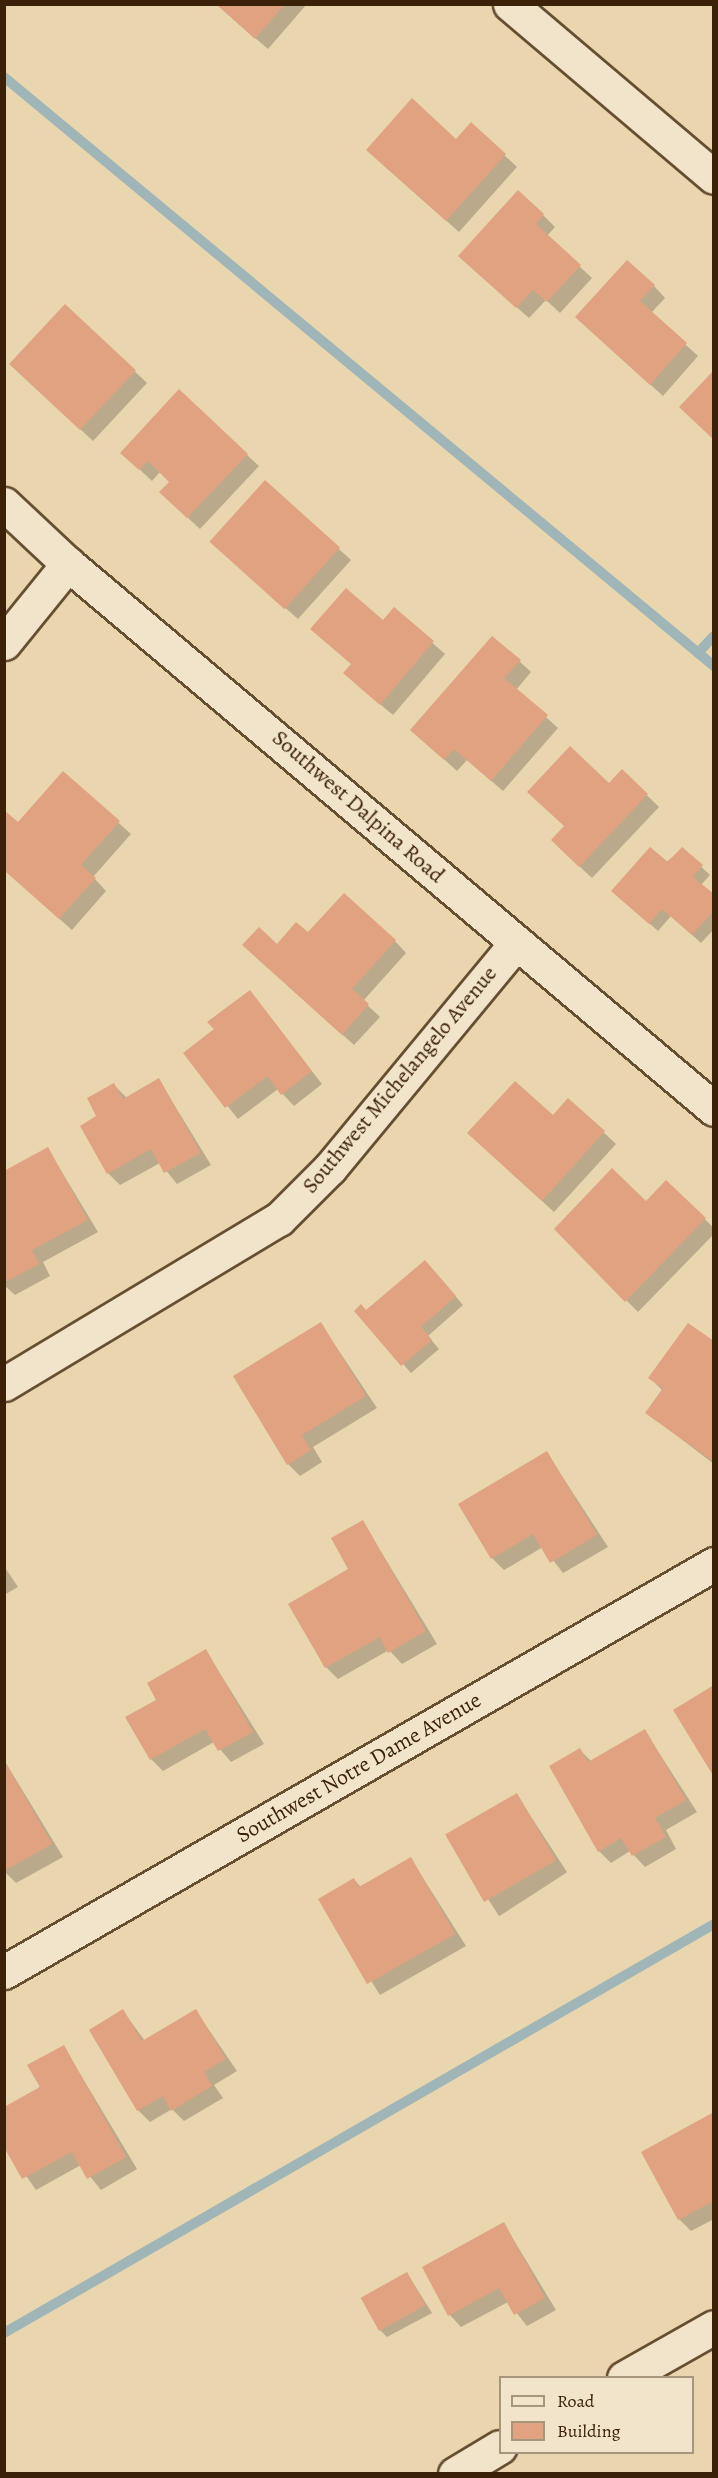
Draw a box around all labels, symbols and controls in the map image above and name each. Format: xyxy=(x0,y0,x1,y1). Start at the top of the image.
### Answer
street label: Southwest Dalpina Road xyxy=(267,725,449,889)
street label: Southwest Michelangelo Avenue xyxy=(297,961,503,1199)
street label: Southwest Notre Dame Avenue xyxy=(232,1687,486,1849)
legend xyxy=(499,2376,694,2454)
text: Road xyxy=(557,2389,594,2413)
text: Building xyxy=(557,2419,621,2443)

